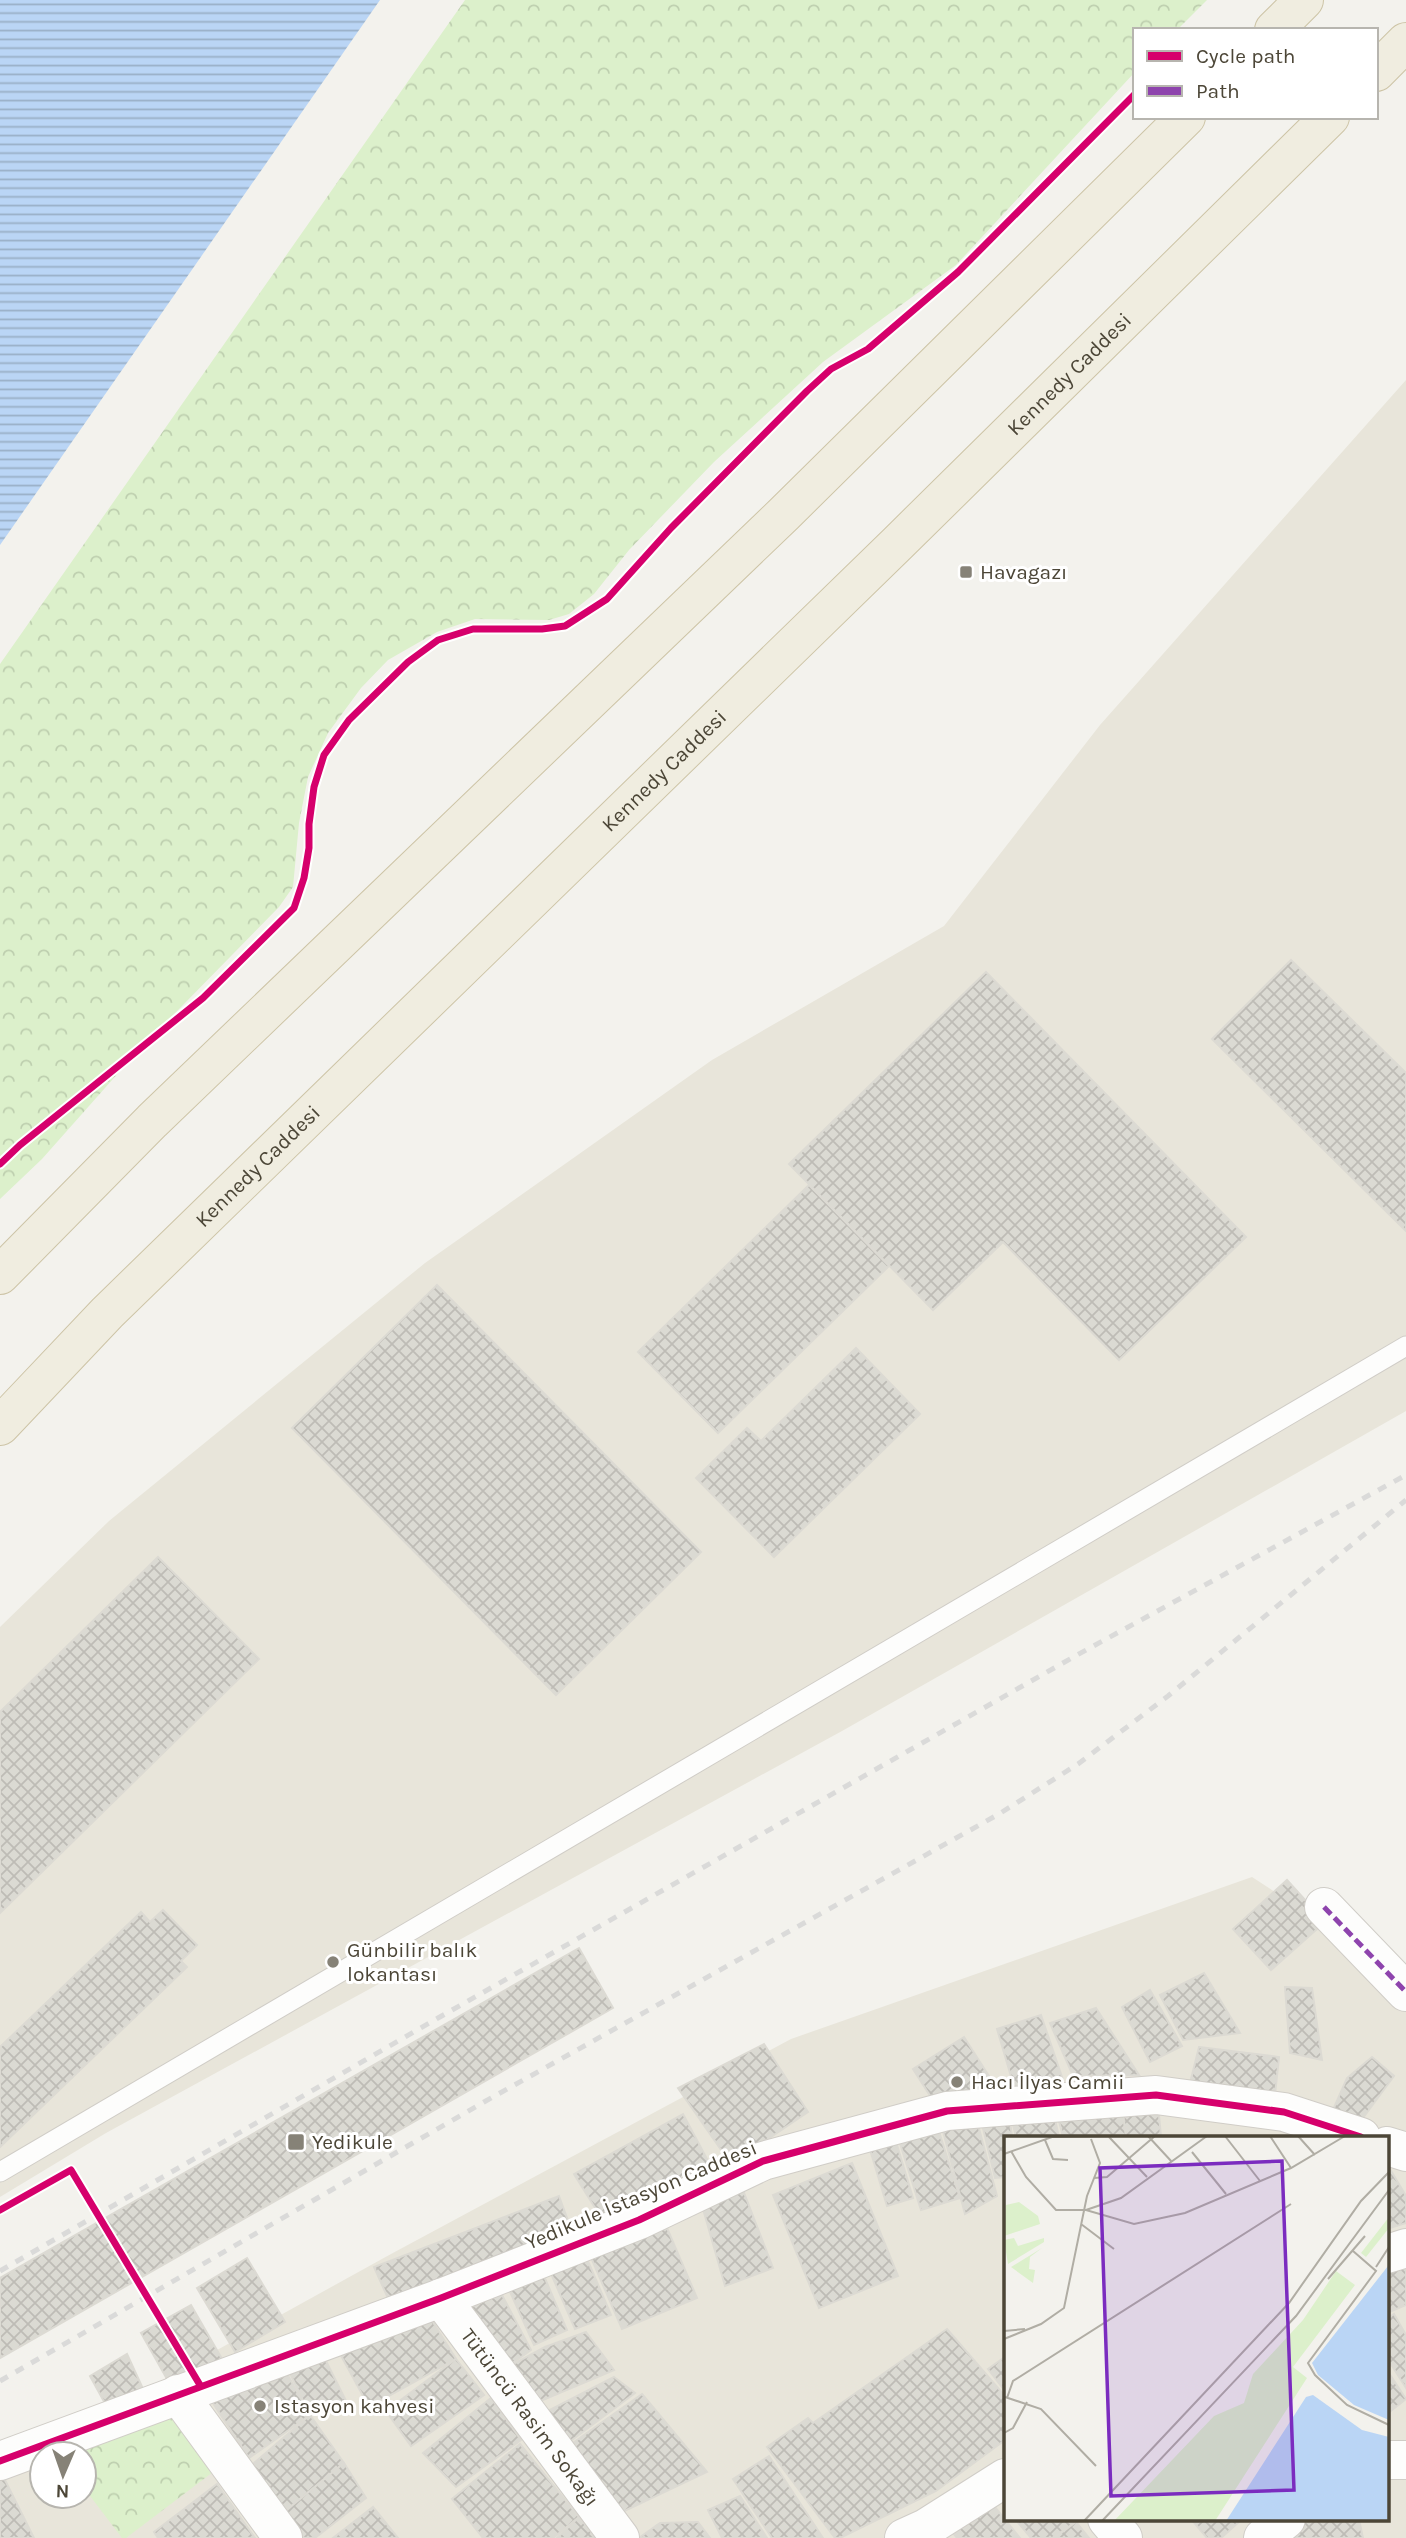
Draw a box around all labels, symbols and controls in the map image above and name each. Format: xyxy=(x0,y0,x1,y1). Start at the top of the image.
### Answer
legend xyxy=(1133,28,1378,119)
text: Cycle path xyxy=(1196,44,1296,68)
text: Path xyxy=(1196,79,1240,103)
street label: Kennedy Caddesi xyxy=(1002,308,1136,440)
place label: Havagazı xyxy=(980,560,1067,584)
marker: Havagazı xyxy=(958,564,974,580)
street label: Kennedy Caddesi xyxy=(597,705,731,837)
street label: Kennedy Caddesi xyxy=(190,1100,325,1232)
place label: Günbilir balık lokantası xyxy=(347,1938,477,1986)
marker: Günbilir balık lokantası xyxy=(325,1954,341,1970)
place label: Hacı İlyas Camii xyxy=(971,2070,1124,2094)
marker: Hacı İlyas Camii xyxy=(949,2074,965,2090)
place label: Yedikule xyxy=(312,2130,393,2154)
marker: Yedikule xyxy=(286,2132,306,2152)
street label: Yedikule İstasyon Caddesi xyxy=(522,2135,760,2255)
inset map xyxy=(1004,2136,1388,2520)
street label: Tütüncü Rasim Sokağı xyxy=(456,2324,604,2511)
place label: Istasyon kahvesi xyxy=(274,2394,435,2418)
marker: Istasyon kahvesi xyxy=(252,2398,268,2414)
north arrow xyxy=(28,2440,98,2510)
text: N xyxy=(55,2480,70,2502)

